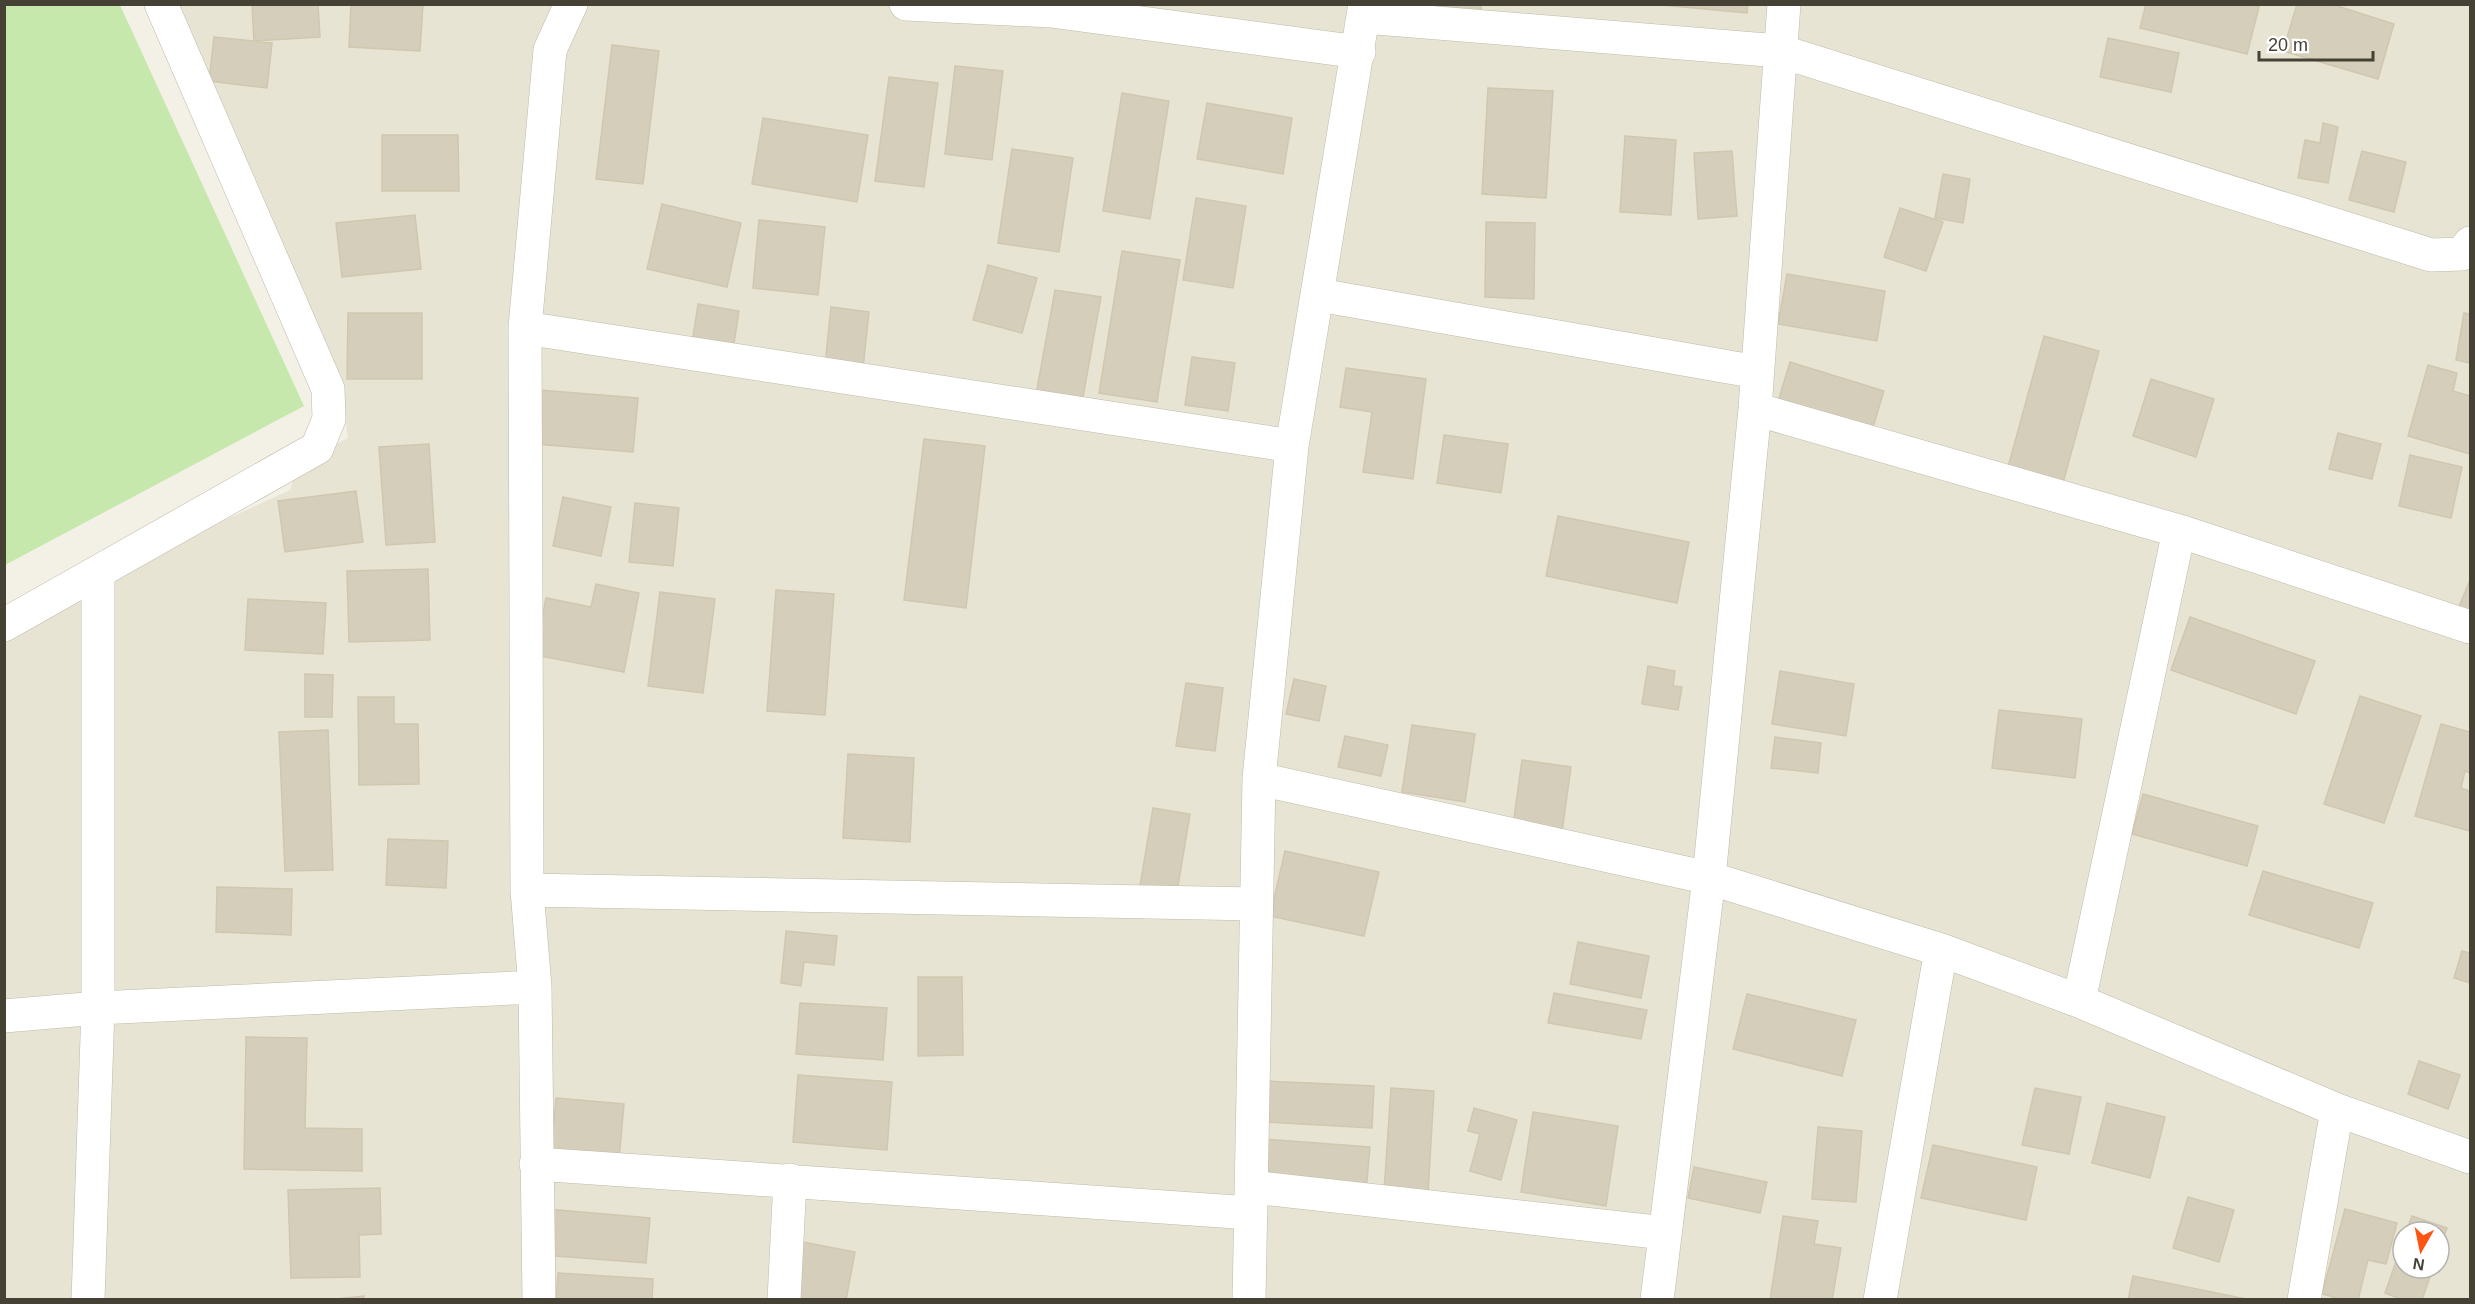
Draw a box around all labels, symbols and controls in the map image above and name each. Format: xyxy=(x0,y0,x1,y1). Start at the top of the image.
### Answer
scale bar xyxy=(2259,24,2373,62)
text: 20 m xyxy=(2268,35,2308,55)
north arrow xyxy=(2391,1220,2451,1280)
text: N xyxy=(2412,1255,2426,1274)

